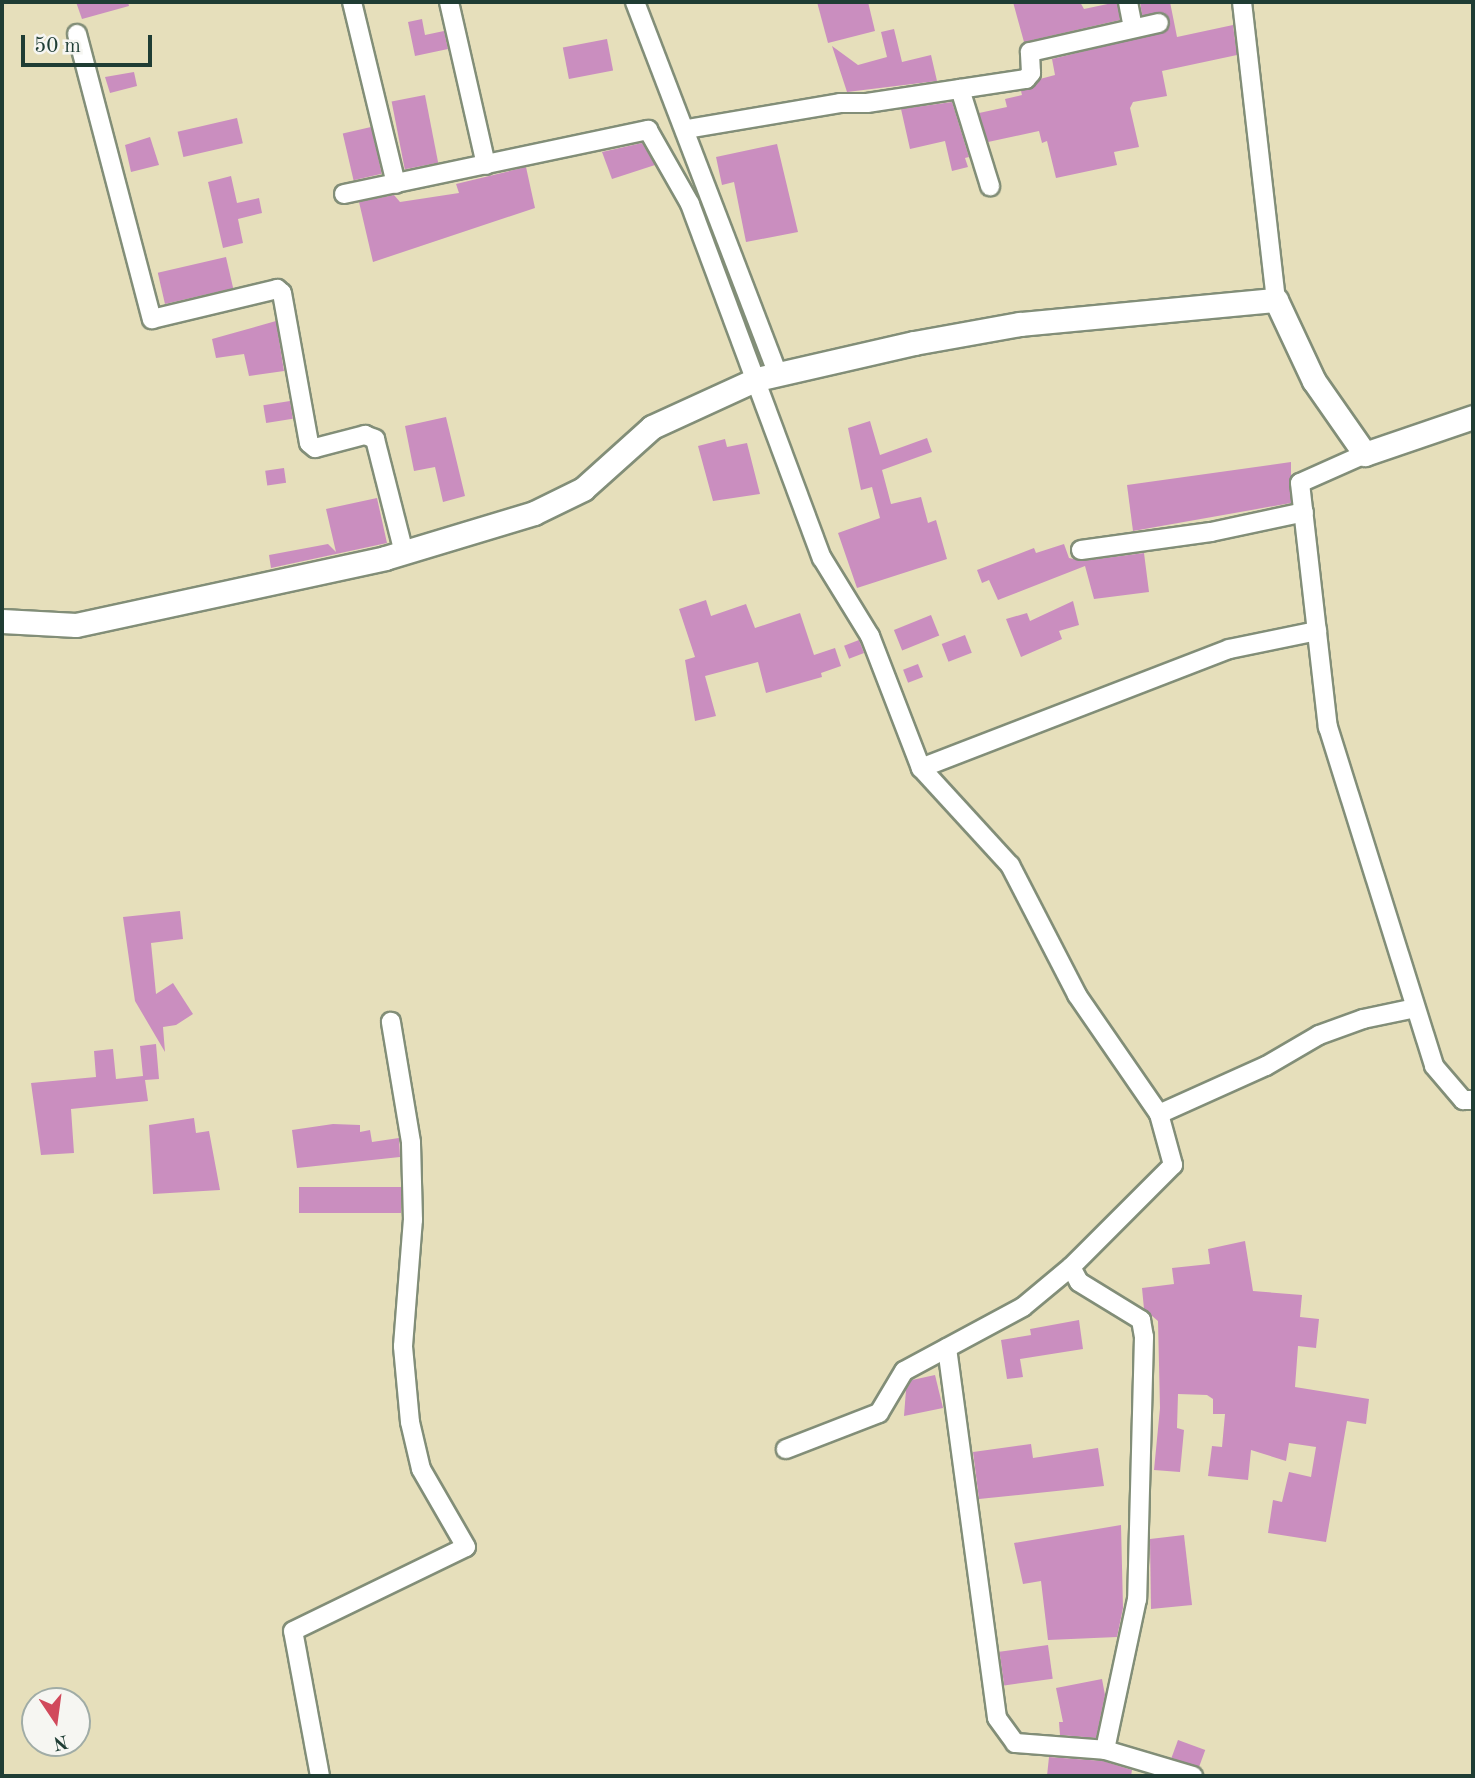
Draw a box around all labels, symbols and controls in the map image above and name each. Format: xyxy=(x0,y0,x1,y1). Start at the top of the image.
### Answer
scale bar xyxy=(24,21,156,65)
text: 50 m xyxy=(34,36,81,57)
north arrow xyxy=(21,1687,91,1757)
text: N xyxy=(51,1730,70,1752)

